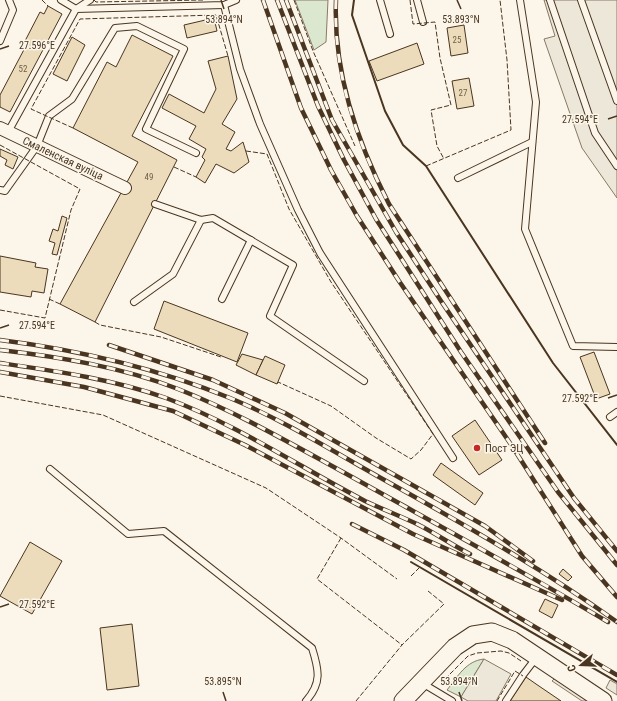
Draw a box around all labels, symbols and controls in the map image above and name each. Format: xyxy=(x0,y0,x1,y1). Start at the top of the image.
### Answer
text: 53.894°N xyxy=(205,14,243,25)
text: 53.893°N xyxy=(442,14,480,25)
house number: 25 xyxy=(453,35,462,45)
text: 27.596°E xyxy=(19,40,55,51)
house number: 52 xyxy=(19,64,28,74)
house number: 27 xyxy=(459,88,468,98)
text: 27.594°E xyxy=(562,114,598,125)
street label: Смаленская вуліца xyxy=(20,134,105,183)
house number: 49 xyxy=(145,172,153,182)
text: 27.594°E xyxy=(19,320,55,331)
text: 27.592°E xyxy=(562,393,598,404)
place label: Пост ЭЦ xyxy=(485,442,523,455)
marker: Пост ЭЦ xyxy=(472,443,482,453)
text: 27.592°E xyxy=(19,599,55,610)
north arrow xyxy=(561,645,601,685)
text: С xyxy=(565,663,579,673)
text: 53.895°N xyxy=(204,676,242,687)
text: 53.894°N xyxy=(440,676,478,687)

